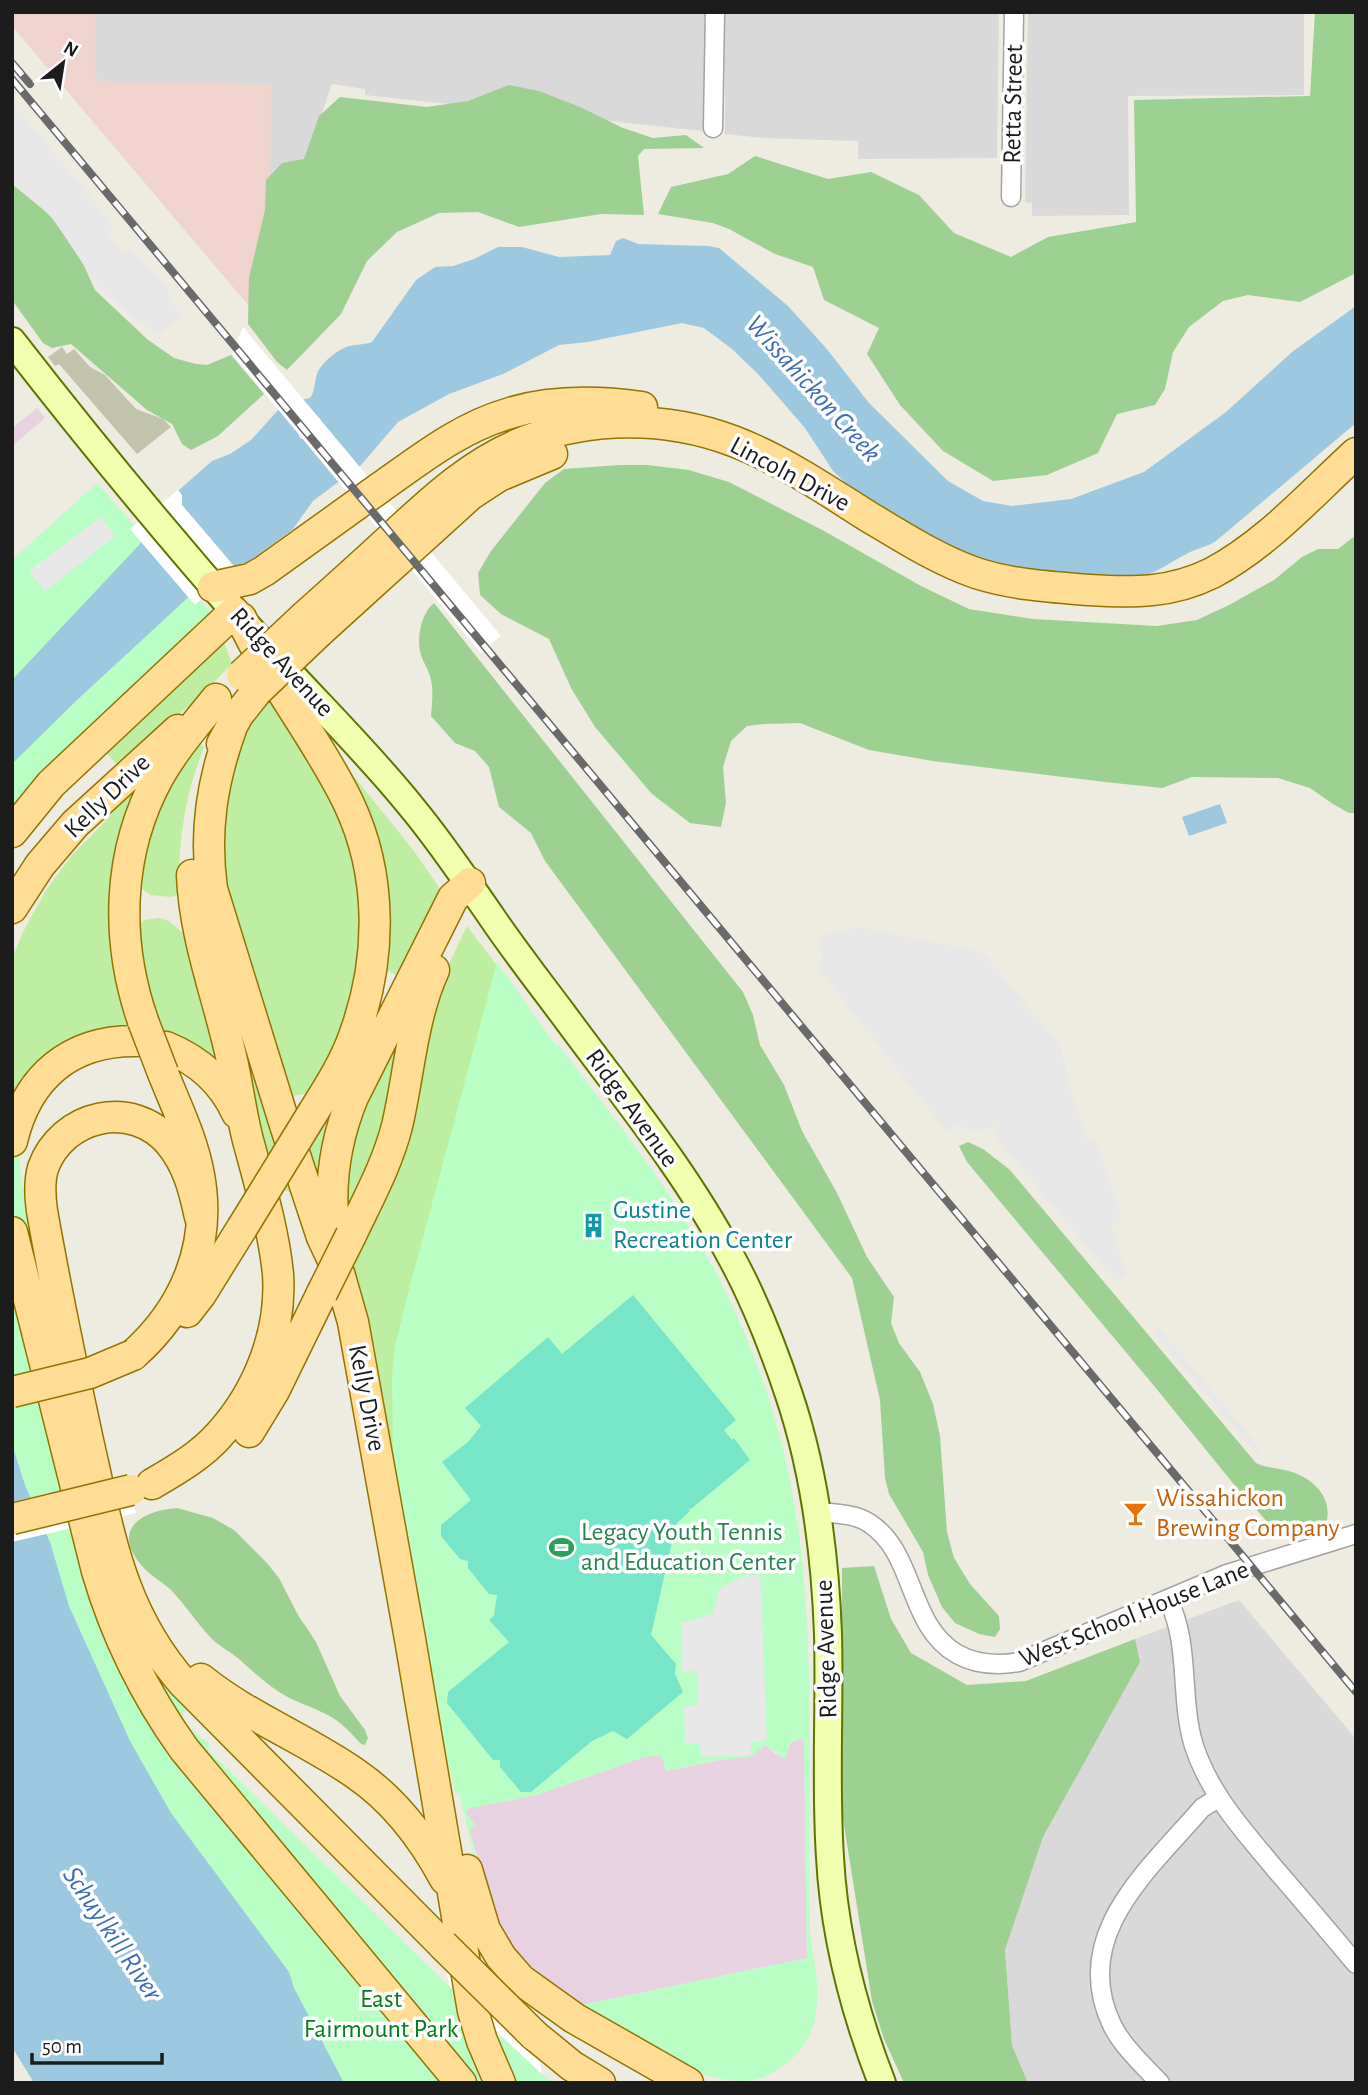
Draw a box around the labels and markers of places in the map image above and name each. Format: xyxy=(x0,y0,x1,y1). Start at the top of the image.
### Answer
place label: Gustine Recreation Center xyxy=(613,1197,793,1253)
building icon: Gustine Recreation Center xyxy=(579,1211,607,1239)
place label: Wissahickon Brewing Company xyxy=(1156,1485,1340,1541)
bar icon: Wissahickon Brewing Company xyxy=(1122,1499,1150,1527)
place label: Legacy Youth Tennis and Education Center xyxy=(581,1519,796,1575)
sports icon: Legacy Youth Tennis and Education Center xyxy=(547,1533,575,1561)

